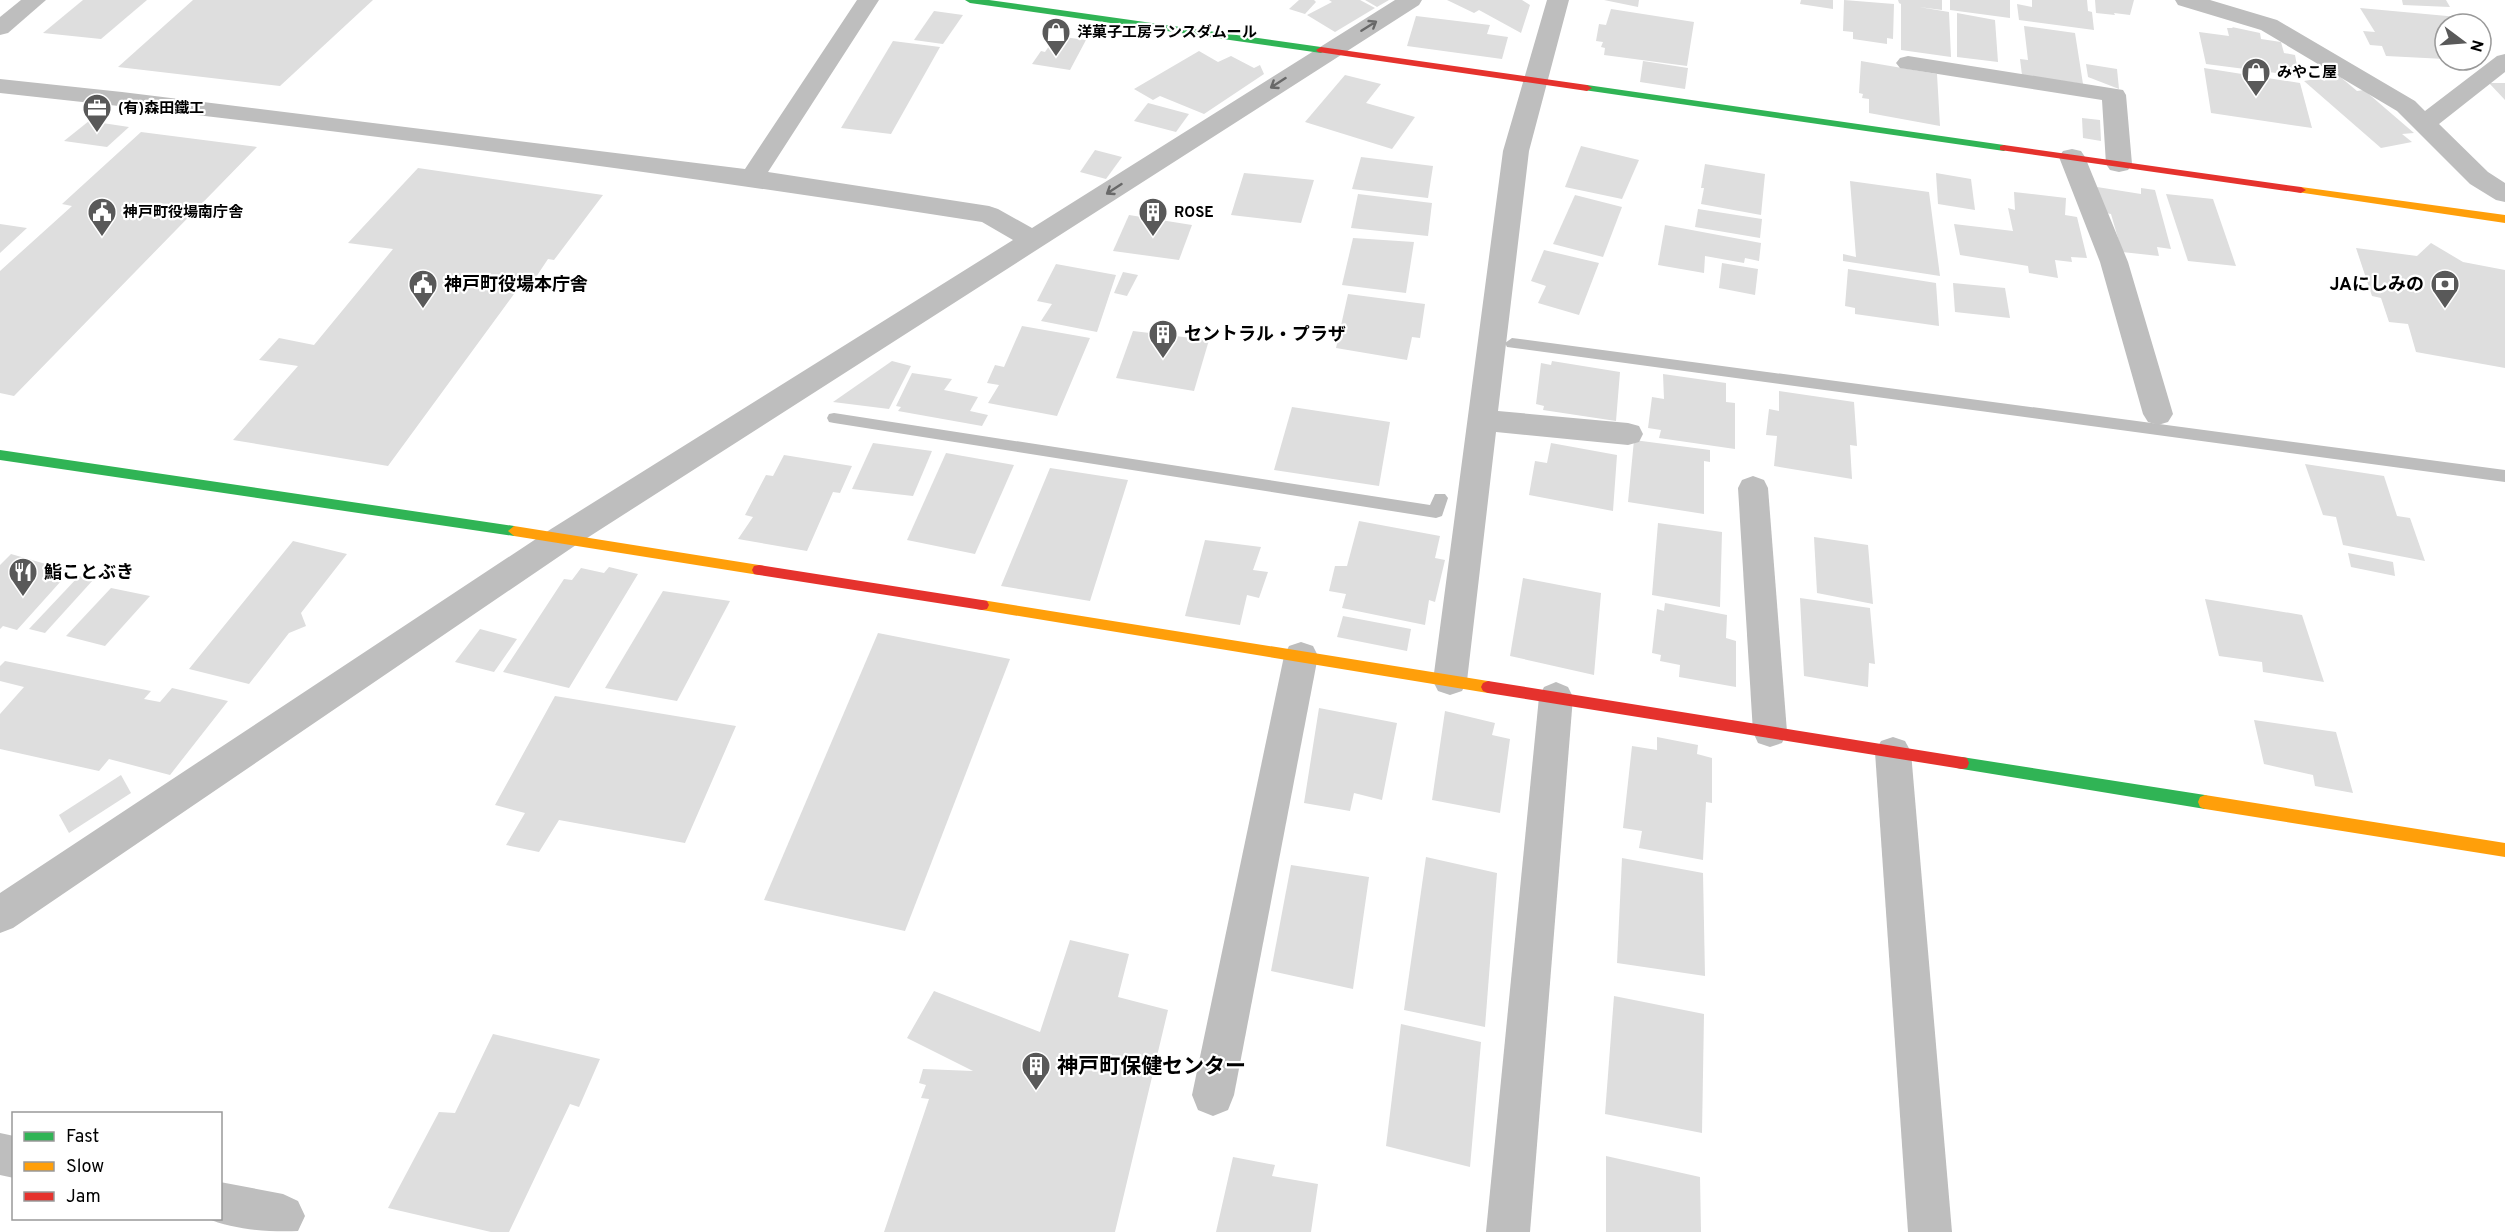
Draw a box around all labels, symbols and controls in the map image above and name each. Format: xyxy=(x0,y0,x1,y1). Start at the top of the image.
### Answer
north arrow xyxy=(2433,12,2493,72)
shop icon: 洋菓子工房ランスダムール xyxy=(1040,16,1072,58)
one-way arrow xyxy=(1360,19,1377,31)
place label: 洋菓子工房ランスダムール xyxy=(1077,24,1257,43)
text: N xyxy=(2464,37,2487,54)
shop icon: みやこ屋 xyxy=(2240,56,2272,98)
place label: みやこ屋 xyxy=(2277,64,2337,83)
one-way arrow xyxy=(1270,78,1287,90)
office icon: (有)森田鐵工 xyxy=(81,92,113,134)
place label: (有)森田鐵工 xyxy=(118,100,204,119)
one-way arrow xyxy=(1106,183,1123,195)
public building icon: 神戸町役場南庁舎 xyxy=(86,196,118,238)
building icon: ROSE xyxy=(1137,196,1169,238)
place label: 神戸町役場南庁舎 xyxy=(122,203,244,223)
place label: ROSE xyxy=(1174,204,1214,223)
public building icon: 神戸町役場本庁舎 xyxy=(407,268,439,310)
bank icon: JAにしみの xyxy=(2429,268,2461,310)
place label: 神戸町役場本庁舎 xyxy=(444,274,588,297)
place label: JAにしみの xyxy=(2330,274,2424,297)
building icon: セントラル・プラザ xyxy=(1147,318,1179,360)
place label: セントラル・プラザ xyxy=(1184,324,1346,347)
restaurant icon: 鮨ことぶき xyxy=(7,556,39,598)
place label: 鮨ことぶき xyxy=(44,562,134,585)
building icon: 神戸町保健センター xyxy=(1020,1050,1052,1092)
place label: 神戸町保健センター xyxy=(1057,1054,1246,1081)
legend xyxy=(12,1112,222,1220)
text: Fast xyxy=(66,1126,99,1149)
text: Slow xyxy=(66,1156,104,1179)
text: Jam xyxy=(66,1186,101,1209)

